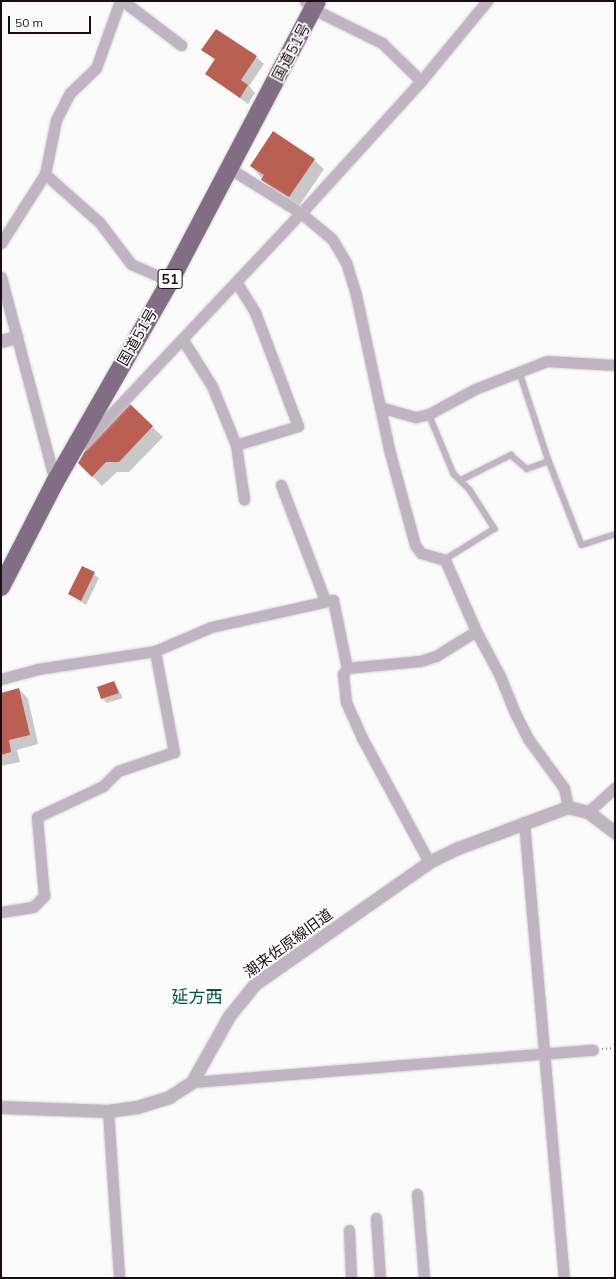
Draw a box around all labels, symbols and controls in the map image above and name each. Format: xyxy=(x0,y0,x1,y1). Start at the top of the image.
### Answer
scale bar xyxy=(10,8,93,34)
text: 50 m xyxy=(15,15,43,30)
street label: 国道51号 xyxy=(268,20,314,84)
road number: 51 xyxy=(157,267,183,291)
street label: 国道51号 xyxy=(113,305,161,369)
street label: 潮来佐原線旧道 xyxy=(240,905,336,981)
district label: 延方西 xyxy=(172,987,222,1007)

